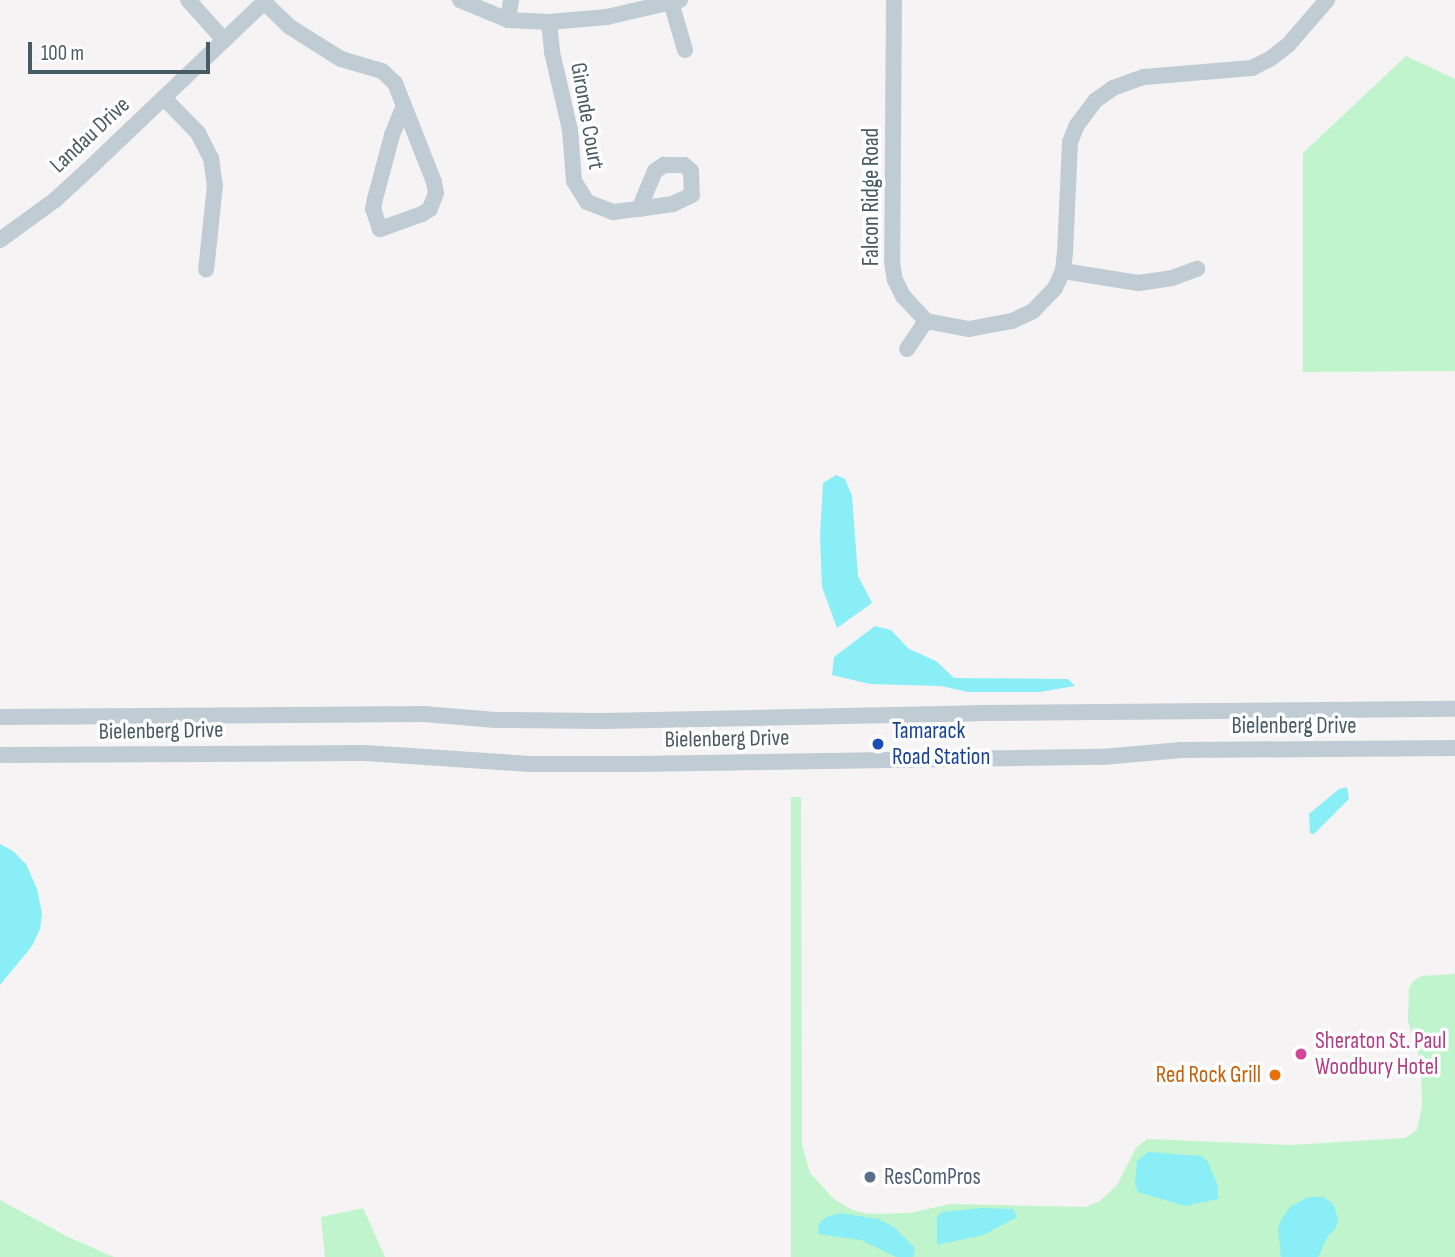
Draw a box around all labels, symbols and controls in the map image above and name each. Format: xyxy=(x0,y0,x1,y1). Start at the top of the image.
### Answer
scale bar xyxy=(32,28,214,72)
text: 100 m xyxy=(41,41,84,66)
street label: Gironde Court xyxy=(564,60,610,172)
street label: Landau Drive xyxy=(44,91,136,179)
street label: Falcon Ridge Road xyxy=(857,128,885,266)
street label: Bielenberg Drive xyxy=(1232,712,1356,740)
street label: Bielenberg Drive xyxy=(98,716,224,746)
place label: Tamarack Road Station xyxy=(892,717,990,771)
street label: Bielenberg Drive xyxy=(664,724,790,754)
marker: Tamarack Road Station xyxy=(870,736,886,752)
place label: Sheraton St. Paul Woodbury Hotel xyxy=(1315,1027,1446,1081)
marker: Sheraton St. Paul Woodbury Hotel xyxy=(1293,1046,1309,1062)
place label: Red Rock Grill xyxy=(1156,1061,1261,1089)
marker: Red Rock Grill xyxy=(1267,1067,1283,1083)
place label: ResComPros xyxy=(884,1163,981,1191)
marker: ResComPros xyxy=(862,1169,878,1185)

